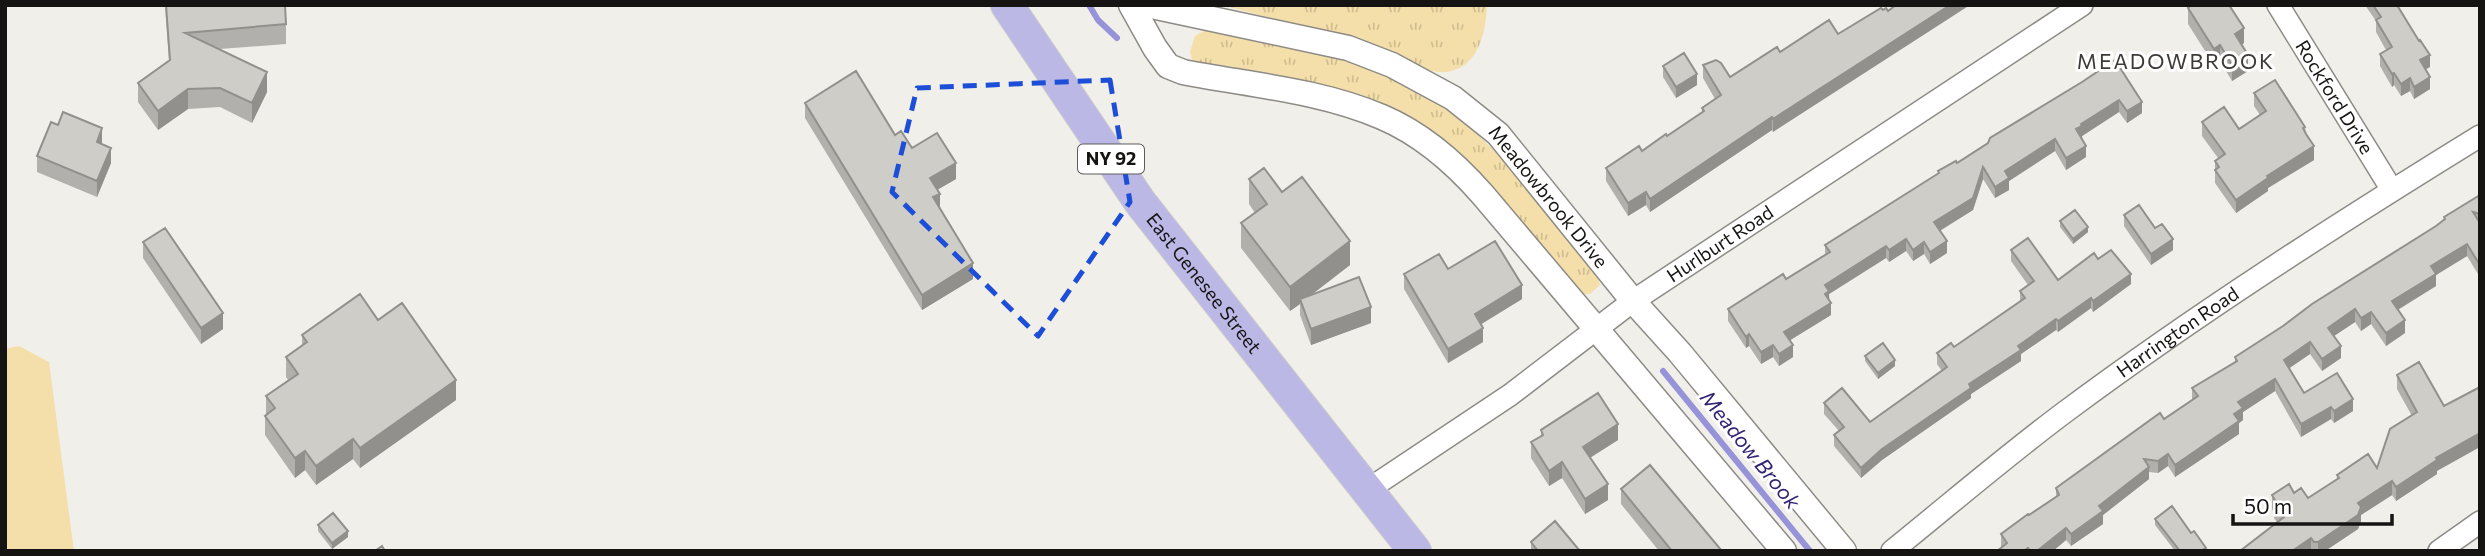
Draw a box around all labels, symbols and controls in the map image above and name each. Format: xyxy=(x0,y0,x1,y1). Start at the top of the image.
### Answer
street label: Rockford Drive xyxy=(2291,36,2379,158)
district label: MEADOWBROOK xyxy=(2077,48,2275,73)
street label: Meadowbrook Drive xyxy=(1484,120,1613,272)
road number: NY 92 xyxy=(1078,144,1144,174)
street label: Hurlburt Road xyxy=(1662,200,1777,287)
street label: East Genesee Street xyxy=(1142,208,1267,358)
street label: Harrington Road xyxy=(2112,281,2243,382)
water label: Meadow Brook xyxy=(1696,385,1807,514)
scale bar xyxy=(2233,482,2392,526)
text: 50 m xyxy=(2244,493,2292,518)

